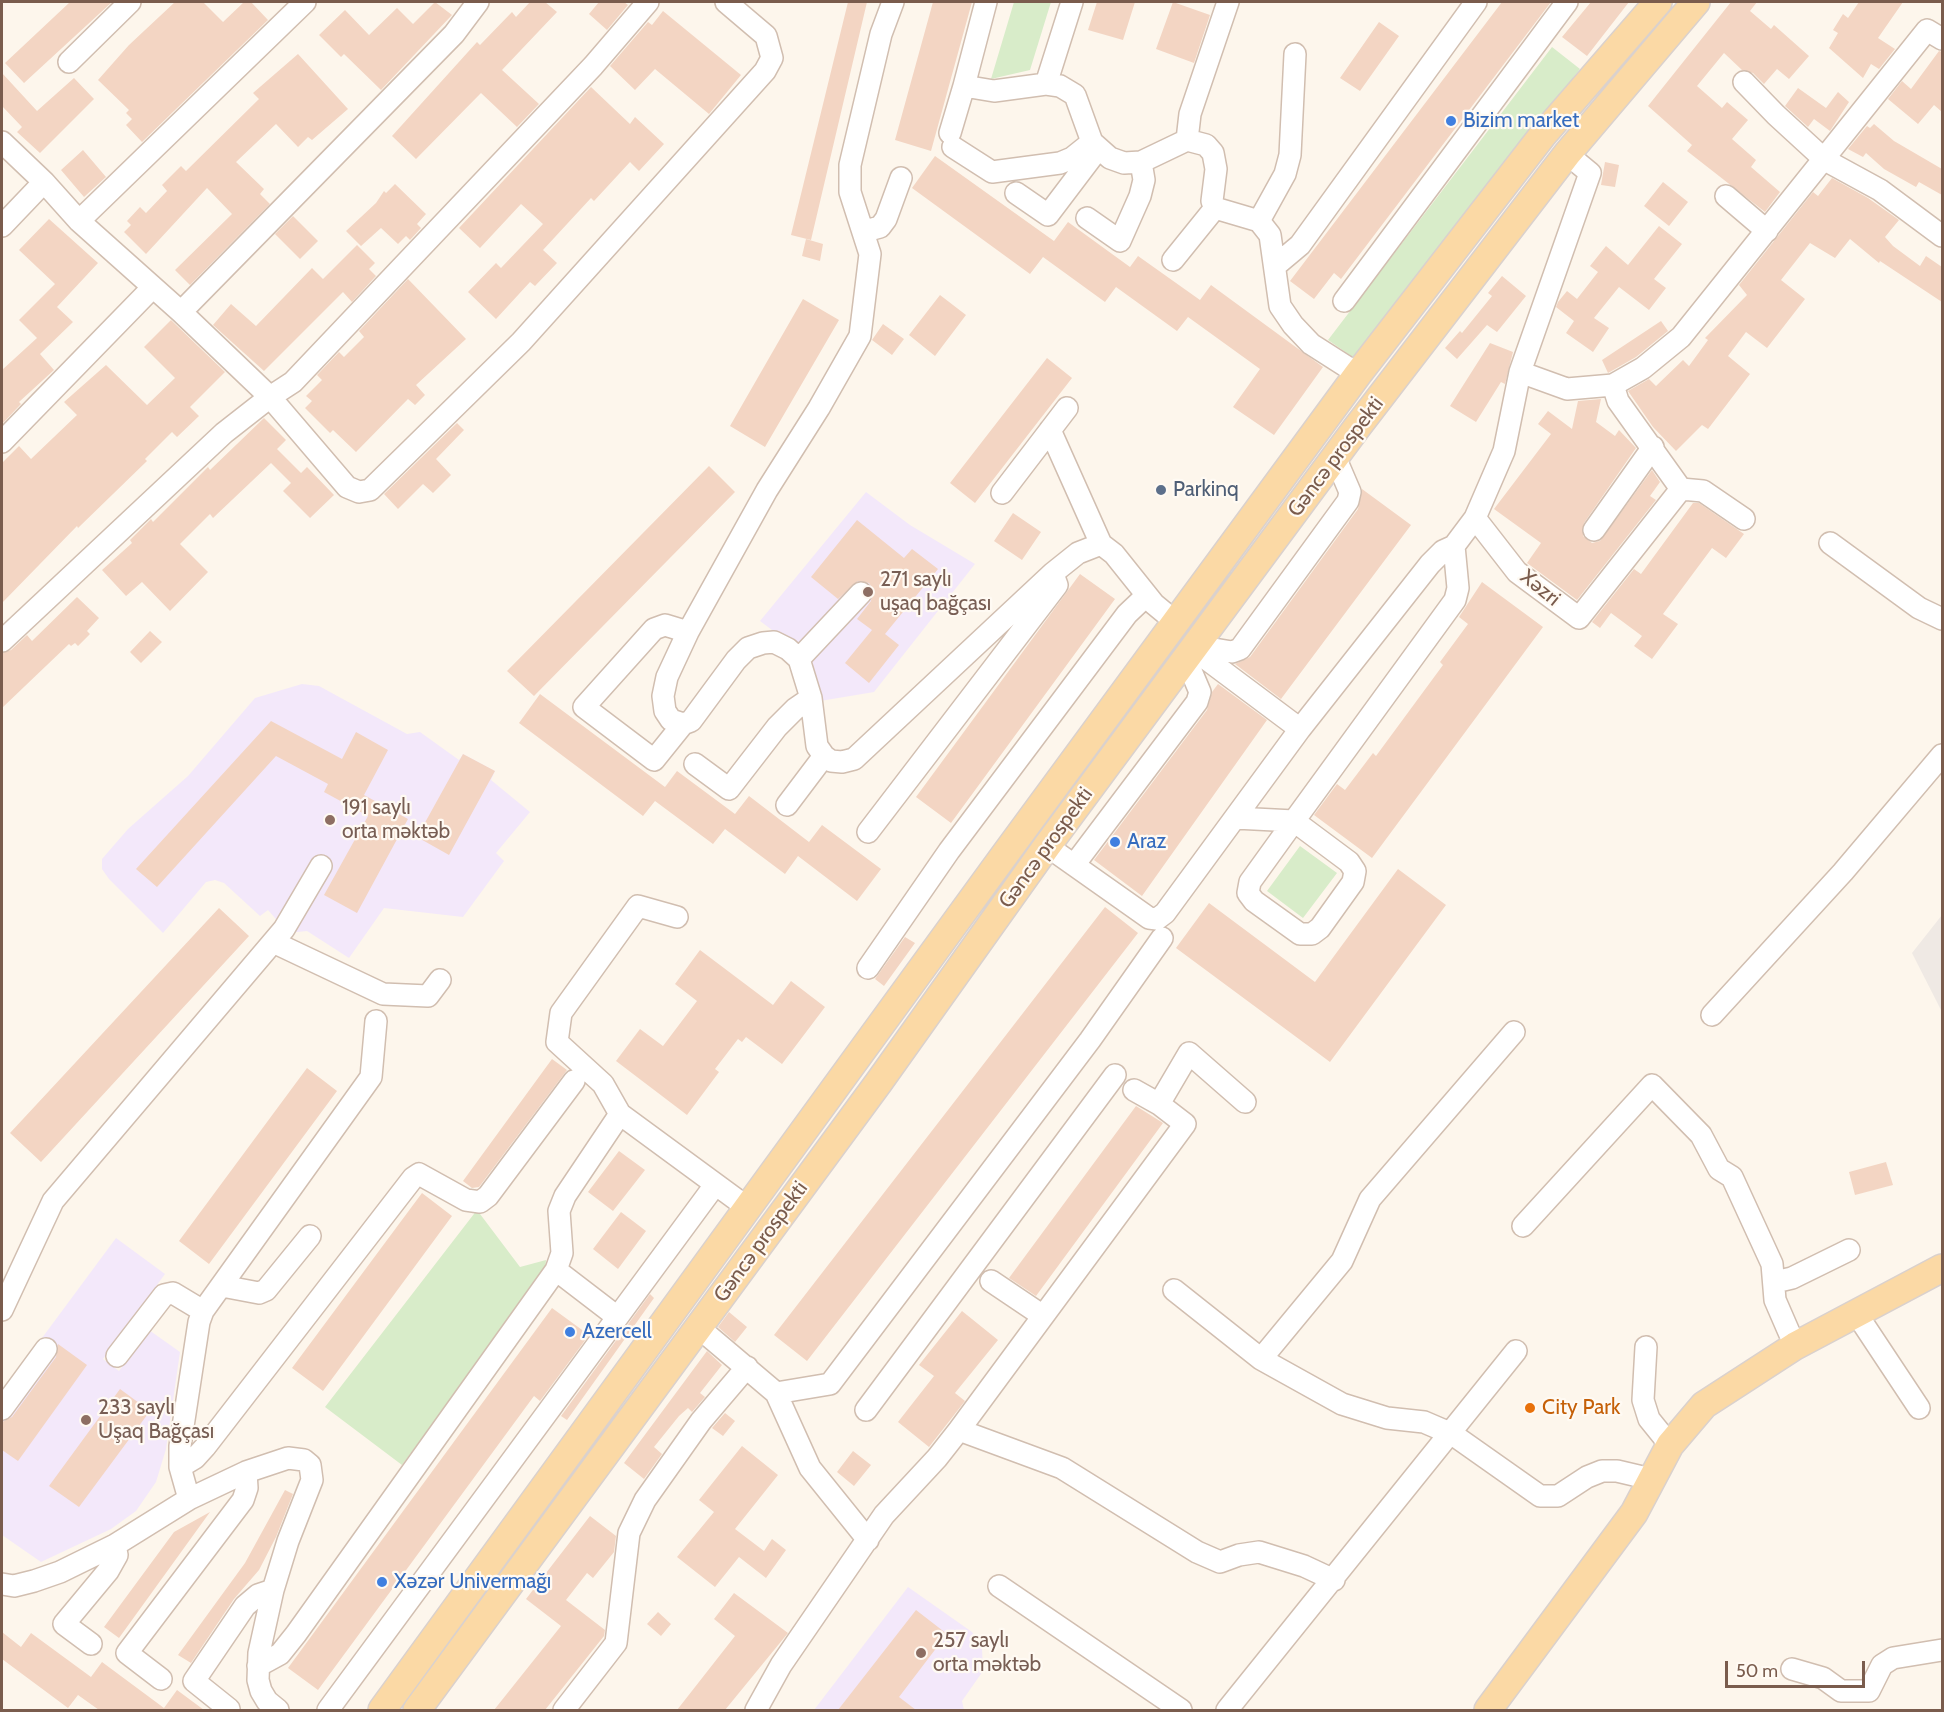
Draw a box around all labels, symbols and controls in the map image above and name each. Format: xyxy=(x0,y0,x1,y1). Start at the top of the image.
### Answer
place label: Bizim market xyxy=(1463,108,1579,134)
marker: Bizim market xyxy=(1444,114,1458,128)
street label: Gəncə prospekti xyxy=(1283,392,1389,522)
place label: Parkinq xyxy=(1173,477,1239,503)
marker: Parkinq xyxy=(1154,483,1168,497)
street label: Xəzri xyxy=(1515,564,1565,612)
place label: 271 saylı uşaq bağçası xyxy=(880,567,991,617)
marker: 271 saylı uşaq bağçası xyxy=(861,585,875,599)
street label: Gəncə prospekti xyxy=(994,783,1098,913)
place label: 191 saylı orta məktəb xyxy=(342,795,450,845)
marker: 191 saylı orta məktəb xyxy=(323,813,337,827)
place label: Araz xyxy=(1127,829,1166,855)
marker: Araz xyxy=(1108,835,1122,849)
street label: Gəncə prospekti xyxy=(709,1177,813,1307)
place label: Azercell xyxy=(582,1319,652,1345)
marker: Azercell xyxy=(563,1325,577,1339)
place label: 233 saylı Uşaq Bağçası xyxy=(98,1395,214,1445)
place label: City Park xyxy=(1542,1395,1620,1421)
marker: City Park xyxy=(1523,1401,1537,1415)
marker: 233 saylı Uşaq Bağçası xyxy=(79,1413,93,1427)
place label: Xəzər Univermağı xyxy=(394,1569,551,1595)
marker: Xəzər Univermağı xyxy=(375,1575,389,1589)
place label: 257 saylı orta məktəb xyxy=(933,1628,1041,1678)
marker: 257 saylı orta məktəb xyxy=(914,1646,928,1660)
scale bar xyxy=(1728,1649,1868,1687)
text: 50 m xyxy=(1736,1660,1778,1682)

